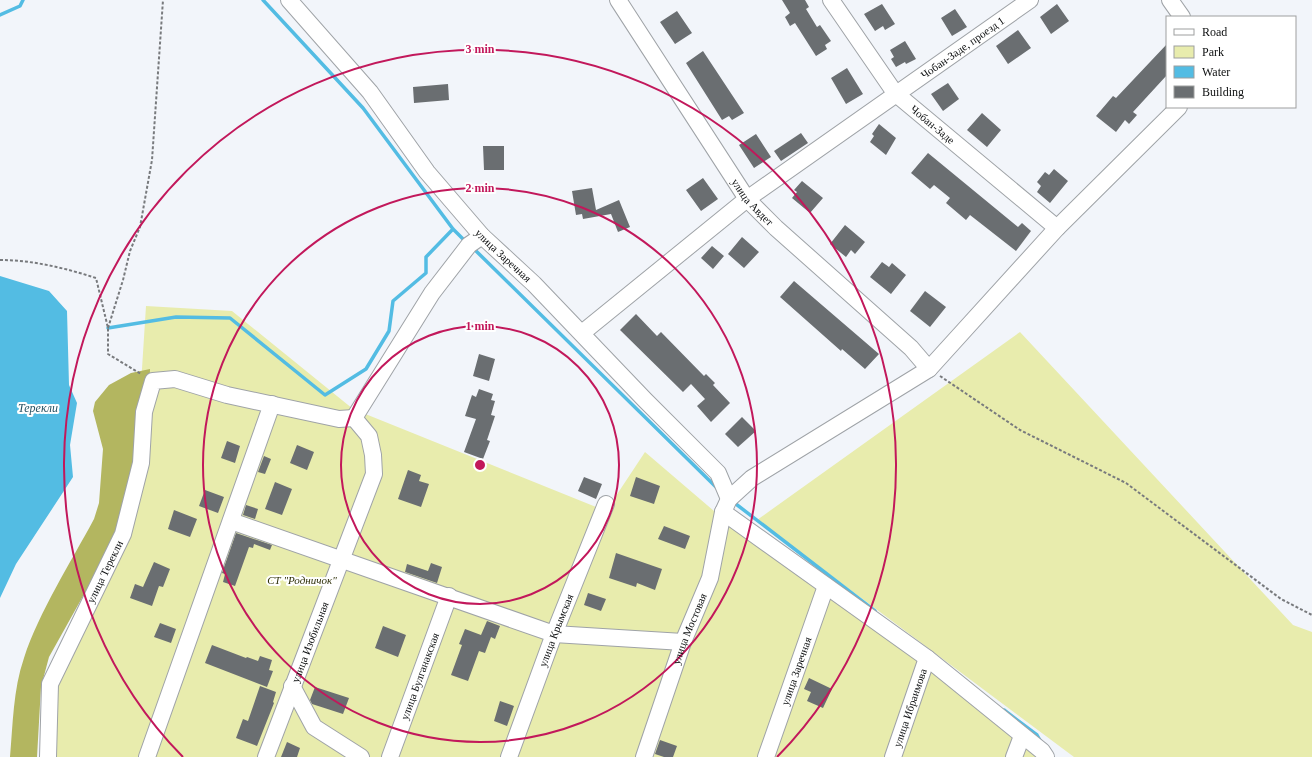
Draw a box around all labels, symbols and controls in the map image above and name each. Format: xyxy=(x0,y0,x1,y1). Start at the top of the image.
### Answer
street label: Чобан-Заде, проезд 1 xyxy=(918,14,1007,81)
legend xyxy=(1166,16,1296,108)
text: Road xyxy=(1202,25,1227,39)
text: 3 min xyxy=(465,42,495,56)
text: Park xyxy=(1202,45,1224,59)
text: Water xyxy=(1202,65,1230,79)
text: Building xyxy=(1202,85,1244,99)
street label: Чобан-Заде xyxy=(908,103,957,146)
street label: улица Авдет xyxy=(729,176,776,228)
text: 2 min xyxy=(465,181,495,195)
street label: улица Заречная xyxy=(473,227,534,284)
text: 1 min xyxy=(465,319,495,333)
water label: Терекли xyxy=(18,401,58,415)
centre of rings xyxy=(473,458,487,472)
street label: улица Терекли xyxy=(84,538,125,605)
park label: СТ "Родничок" xyxy=(267,574,337,586)
street label: улица Крымская xyxy=(536,592,575,669)
street label: улица Мостовая xyxy=(670,592,709,666)
street label: улица Изобильная xyxy=(289,600,331,684)
street label: улица Булганакская xyxy=(398,631,441,721)
street label: улица Заречная xyxy=(779,635,814,707)
street label: улица Ибраимова xyxy=(891,667,929,749)

